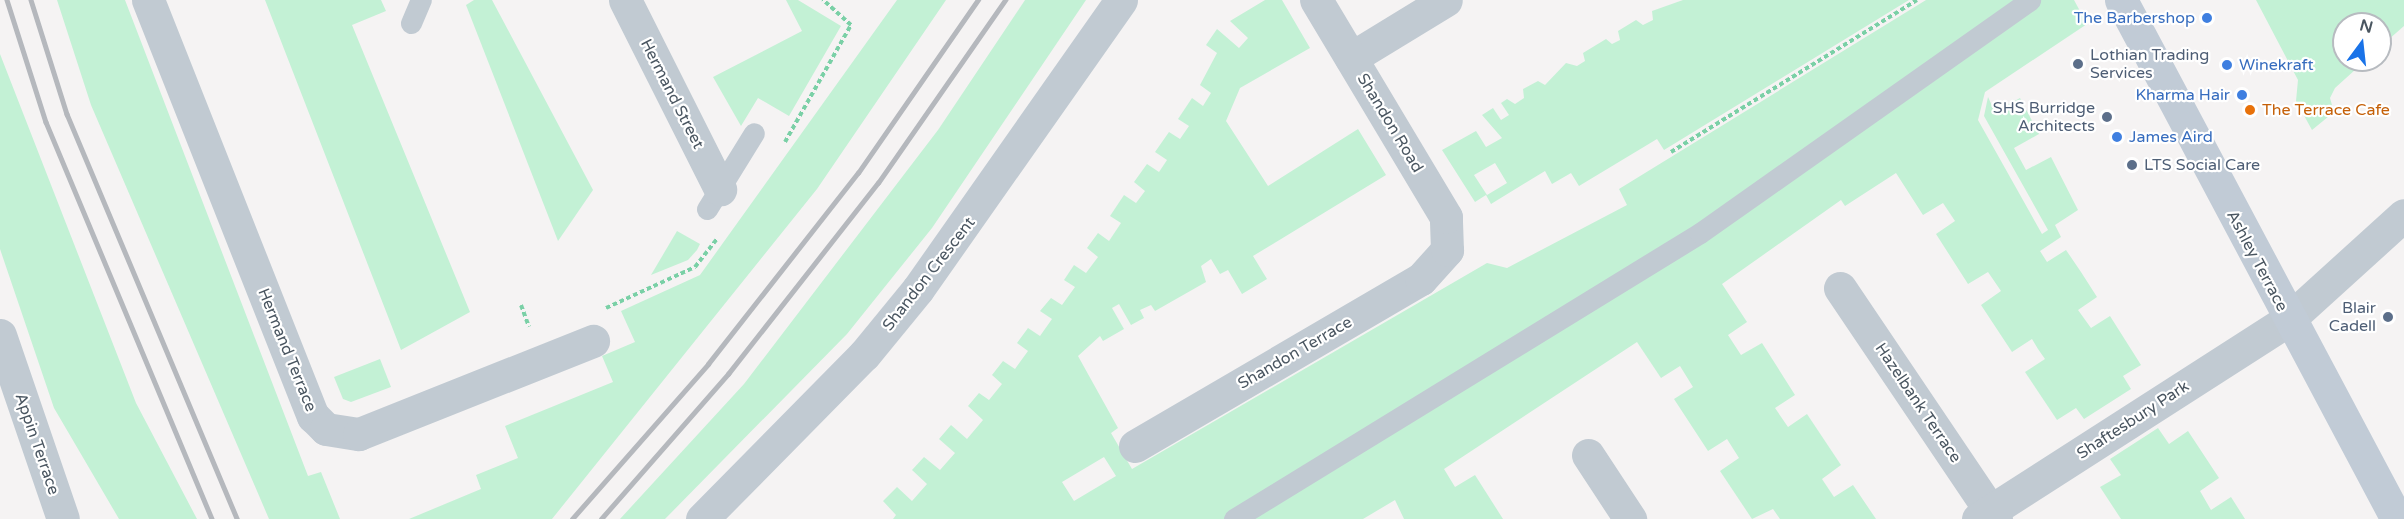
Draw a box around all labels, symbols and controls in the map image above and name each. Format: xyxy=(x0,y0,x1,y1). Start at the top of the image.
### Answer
place label: The Barbershop xyxy=(2074,8,2195,28)
marker: The Barbershop xyxy=(2200,11,2214,25)
north arrow xyxy=(2332,12,2392,72)
text: N xyxy=(2357,15,2375,38)
street label: Hermand Street xyxy=(636,36,708,152)
place label: Lothian Trading Services xyxy=(2090,45,2209,83)
place label: Winekraft xyxy=(2239,55,2313,75)
marker: Lothian Trading Services xyxy=(2071,57,2085,71)
marker: Winekraft xyxy=(2220,58,2234,72)
street label: Shandon Road xyxy=(1353,70,1427,176)
place label: Kharma Hair xyxy=(2135,85,2230,105)
marker: Kharma Hair xyxy=(2235,88,2249,102)
place label: SHS Burridge Architects xyxy=(1993,98,2095,136)
place label: The Terrace Cafe xyxy=(2262,100,2390,120)
marker: The Terrace Cafe xyxy=(2243,103,2257,117)
marker: SHS Burridge Architects xyxy=(2100,110,2114,124)
place label: James Aird xyxy=(2129,127,2213,147)
marker: James Aird xyxy=(2110,130,2124,144)
place label: LTS Social Care xyxy=(2144,155,2260,175)
marker: LTS Social Care xyxy=(2125,158,2139,172)
street label: Ashley Terrace xyxy=(2222,207,2292,315)
street label: Shandon Crescent xyxy=(879,213,979,335)
street label: Hermand Terrace xyxy=(254,286,320,414)
place label: Blair Cadell xyxy=(2329,298,2376,336)
marker: Blair Cadell xyxy=(2381,310,2395,324)
street label: Shandon Terrace xyxy=(1235,313,1355,393)
street label: Hazelbank Terrace xyxy=(1871,339,1965,467)
street label: Shaftesbury Park xyxy=(2073,377,2193,463)
street label: Appin Terrace xyxy=(11,391,63,497)

